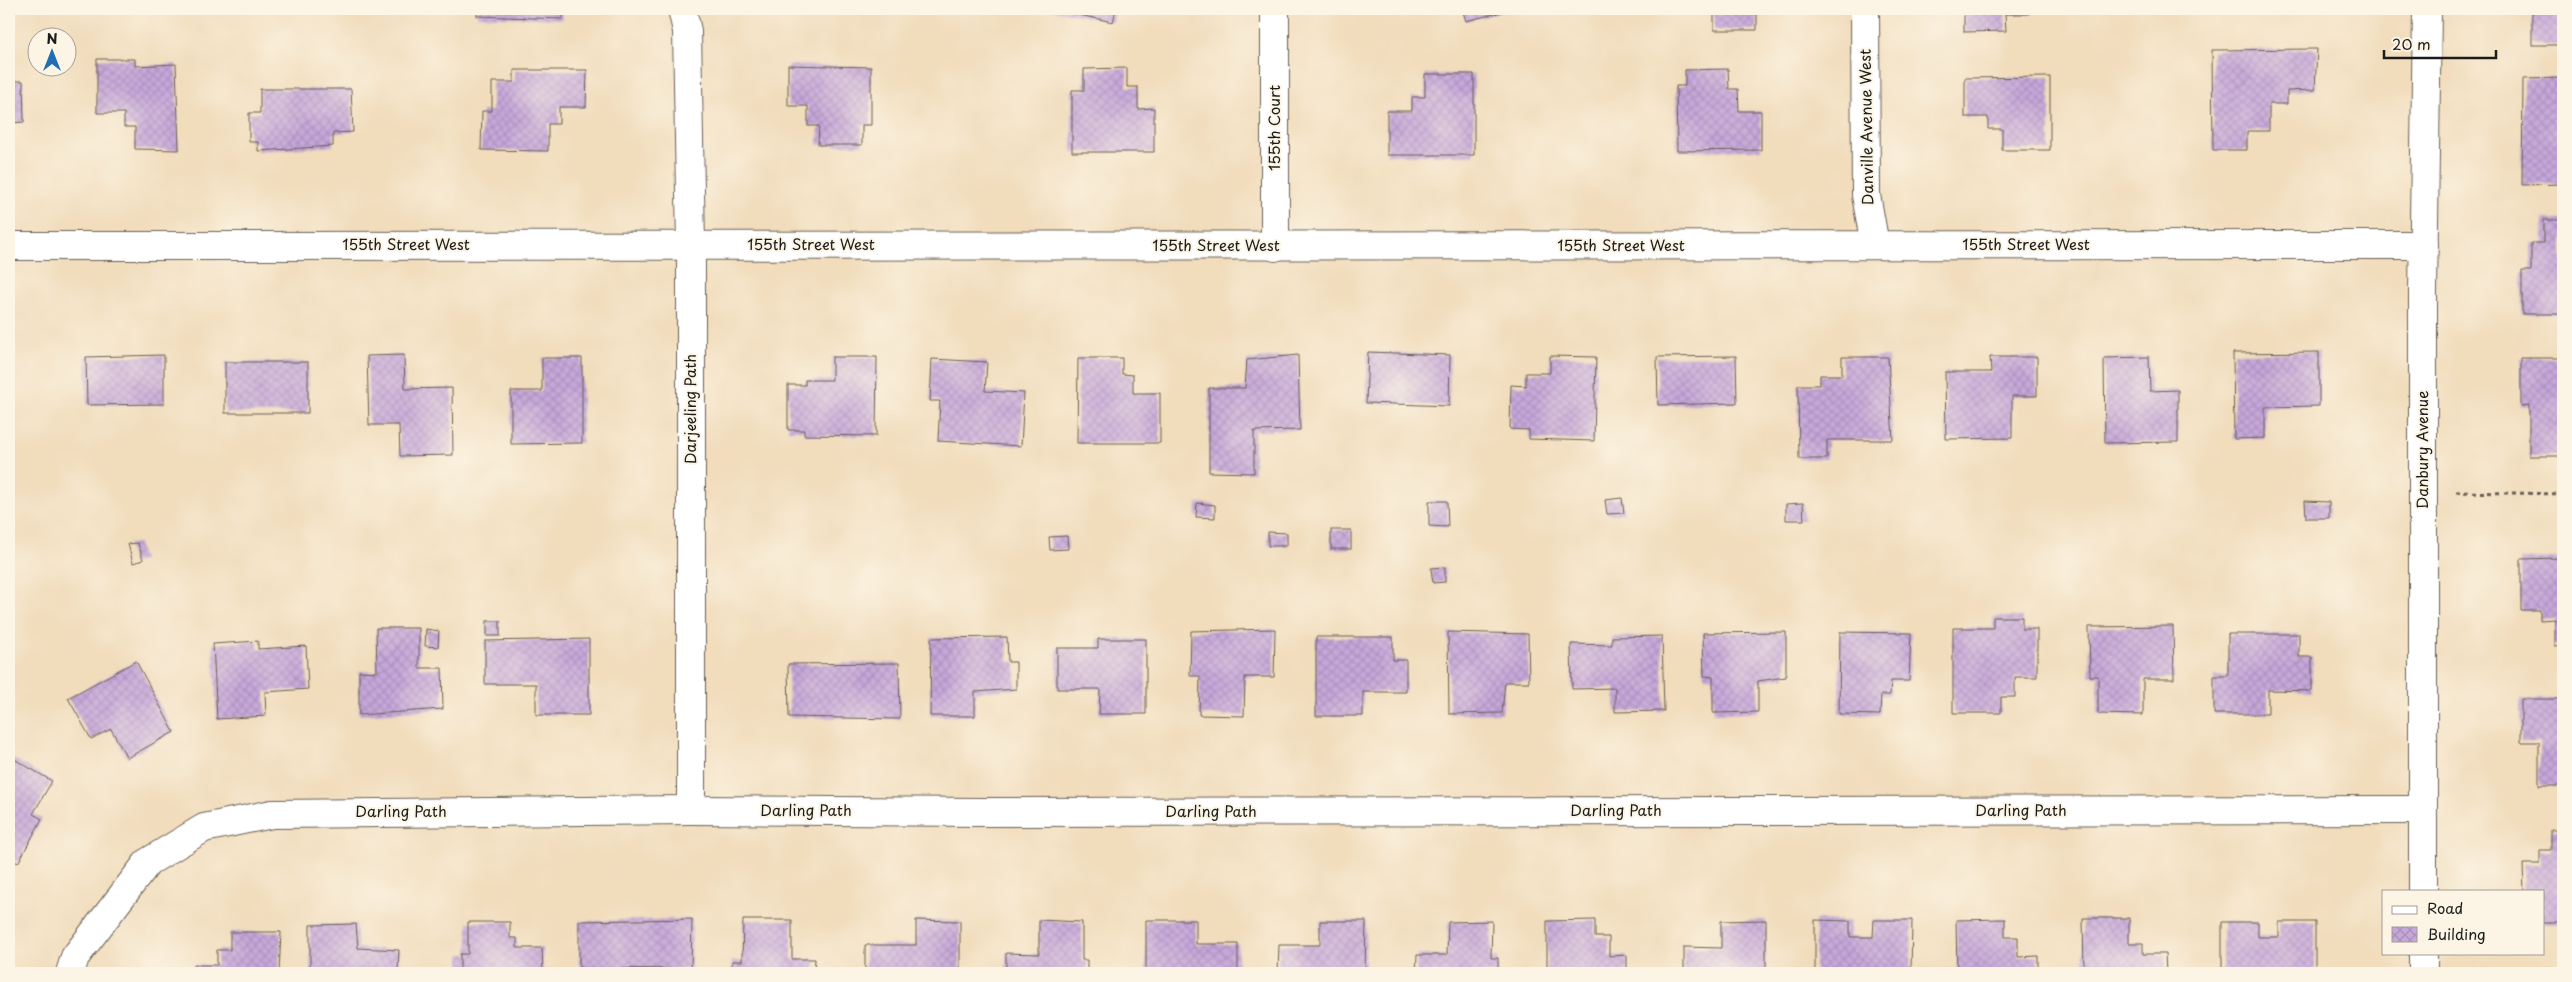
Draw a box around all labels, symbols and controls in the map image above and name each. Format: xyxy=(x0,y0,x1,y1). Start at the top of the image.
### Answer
north arrow xyxy=(28,28,78,78)
text: N xyxy=(46,28,58,49)
scale bar xyxy=(2384,28,2497,60)
text: 20 m xyxy=(2392,32,2431,55)
street label: Danville Avenue West xyxy=(1853,49,1878,205)
street label: 155th Court xyxy=(1262,85,1285,171)
street label: 155th Street West xyxy=(342,232,470,255)
street label: 155th Street West xyxy=(747,232,875,255)
street label: 155th Street West xyxy=(1962,232,2090,255)
street label: 155th Street West xyxy=(1152,233,1280,256)
street label: 155th Street West xyxy=(1557,233,1685,256)
street label: Darjeeling Path xyxy=(678,354,701,464)
street label: Danbury Avenue xyxy=(2410,391,2433,509)
street label: Darling Path xyxy=(760,798,852,821)
street label: Darling Path xyxy=(1570,798,1662,821)
street label: Darling Path xyxy=(1975,798,2067,821)
street label: Darling Path xyxy=(355,799,447,822)
street label: Darling Path xyxy=(1165,799,1257,822)
legend xyxy=(2382,890,2544,954)
text: Road xyxy=(2427,896,2463,919)
text: Building xyxy=(2427,922,2486,945)

